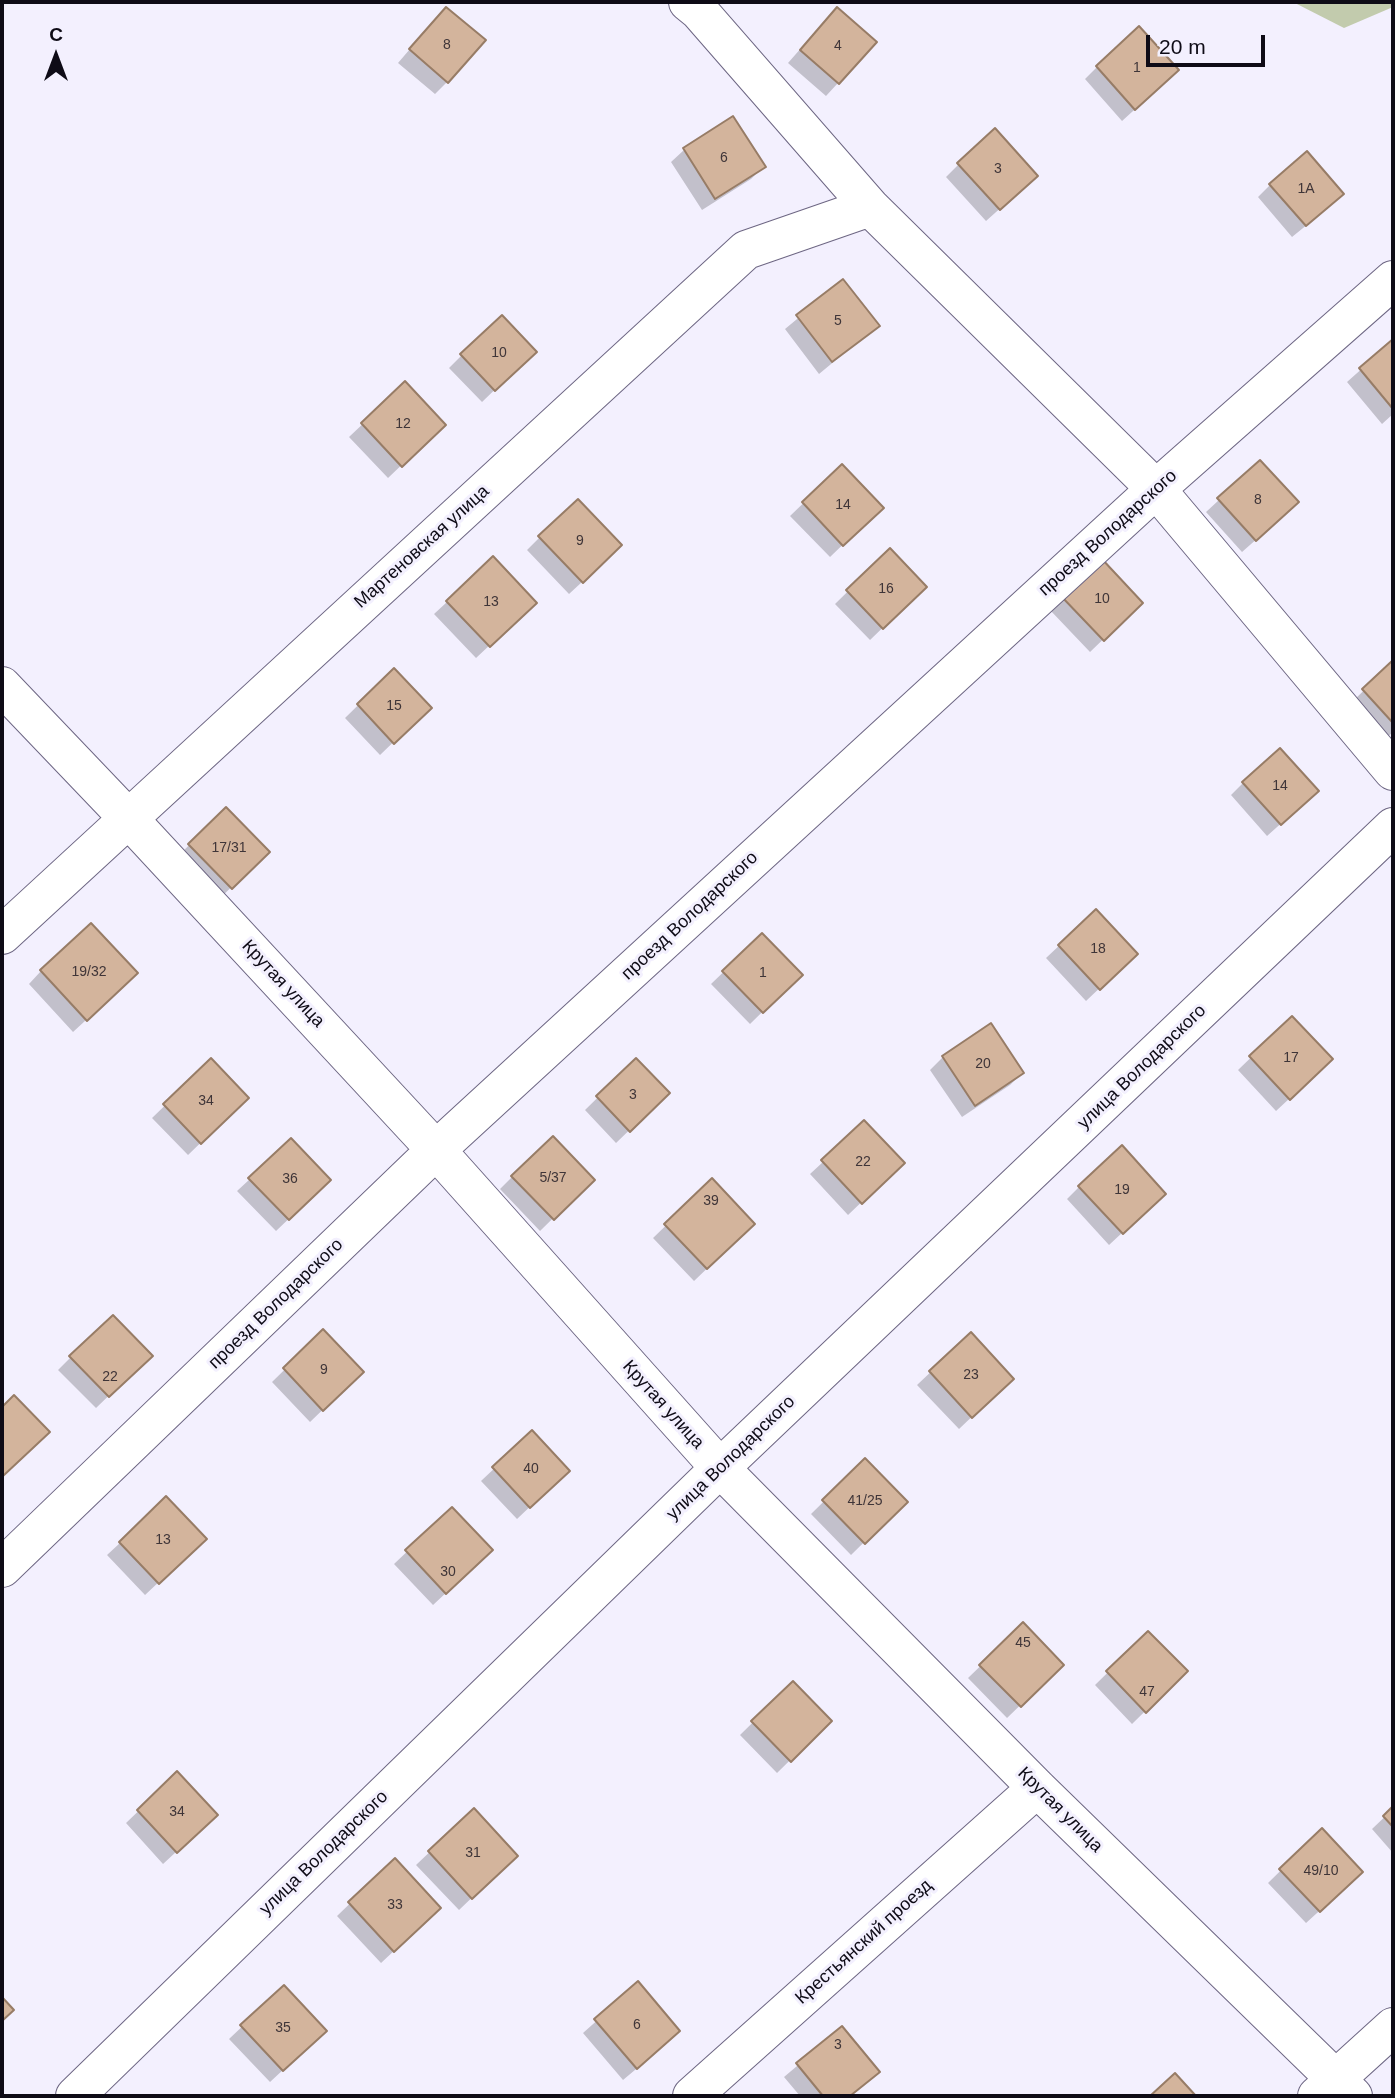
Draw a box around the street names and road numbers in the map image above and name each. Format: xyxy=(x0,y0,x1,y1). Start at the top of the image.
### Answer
street label: проезд Володарского xyxy=(1034,465,1182,601)
street label: Мартеновская улица xyxy=(350,481,494,613)
street label: проезд Володарского xyxy=(617,847,763,985)
street label: Крутая улица xyxy=(237,936,329,1032)
street label: улица Володарского xyxy=(1073,1000,1211,1134)
street label: проезд Володарского xyxy=(204,1234,348,1374)
street label: Крутая улица xyxy=(618,1356,708,1454)
street label: улица Володарского xyxy=(662,1391,800,1525)
street label: Крутая улица xyxy=(1013,1763,1107,1857)
street label: улица Володарского xyxy=(255,1786,393,1920)
street label: Крестьянский проезд xyxy=(791,1875,937,2009)

